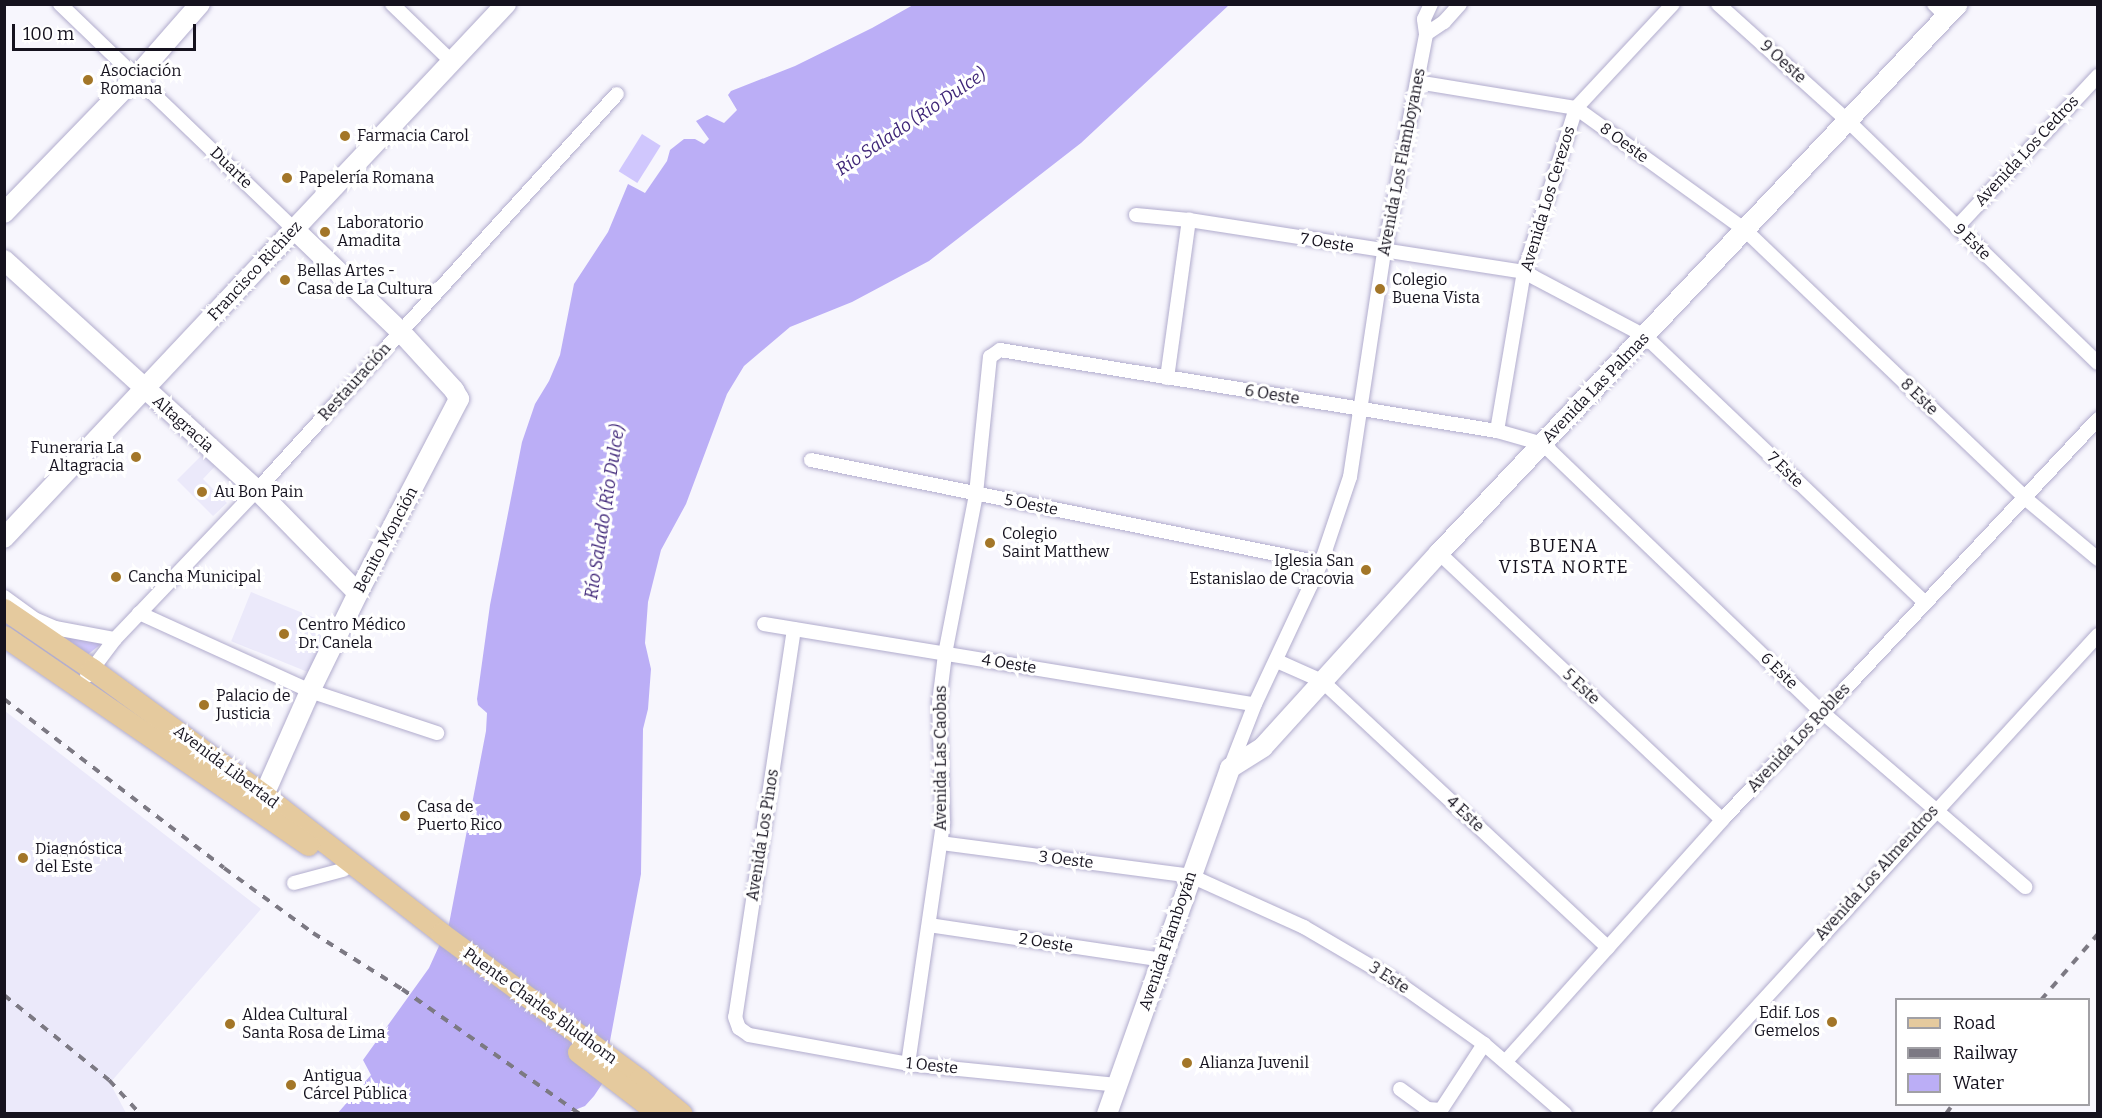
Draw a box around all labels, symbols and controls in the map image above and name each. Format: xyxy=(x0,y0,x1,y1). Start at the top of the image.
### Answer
scale bar xyxy=(15,12,200,50)
text: 100 m xyxy=(23,23,74,45)
street label: 9 Oeste xyxy=(1756,36,1810,88)
place label: Asociación Romana xyxy=(100,61,181,99)
water label: Río Salado (Río Dulce) xyxy=(832,64,990,180)
street label: Avenida Los Flamboyanes xyxy=(1374,66,1430,258)
marker: Asociación Romana xyxy=(81,73,95,87)
street label: Avenida Los Cedros xyxy=(1971,92,2083,210)
street label: 8 Oeste xyxy=(1596,119,1652,167)
street label: Avenida Los Cerezos xyxy=(1517,124,1579,274)
place label: Farmacia Carol xyxy=(357,126,469,146)
marker: Farmacia Carol xyxy=(338,129,352,143)
street label: Duarte xyxy=(206,143,256,193)
place label: Papelería Romana xyxy=(299,168,434,188)
marker: Papelería Romana xyxy=(280,171,294,185)
place label: Laboratorio Amadita xyxy=(337,213,424,251)
street label: Francisco Richiez xyxy=(204,217,306,325)
street label: 9 Este xyxy=(1949,220,1995,264)
marker: Laboratorio Amadita xyxy=(318,225,332,239)
street label: 7 Oeste xyxy=(1299,229,1355,257)
place label: Bellas Artes - Casa de La Cultura xyxy=(297,261,433,299)
place label: Colegio Buena Vista xyxy=(1392,270,1480,308)
marker: Bellas Artes - Casa de La Cultura xyxy=(278,273,292,287)
marker: Colegio Buena Vista xyxy=(1373,282,1387,296)
street label: Avenida Las Palmas xyxy=(1538,329,1654,447)
street label: Restauración xyxy=(315,339,395,425)
street label: 8 Este xyxy=(1896,375,1942,419)
street label: 6 Oeste xyxy=(1243,381,1301,409)
street label: Altagracia xyxy=(149,392,217,456)
water label: Río Salado (Río Dulce) xyxy=(581,423,629,601)
place label: Funeraria La Altagracia xyxy=(30,438,124,476)
street label: 7 Este xyxy=(1763,448,1807,492)
marker: Funeraria La Altagracia xyxy=(129,450,143,464)
place label: Au Bon Pain xyxy=(214,482,303,502)
street label: Benito Monción xyxy=(350,484,422,596)
marker: Au Bon Pain xyxy=(195,485,209,499)
street label: 5 Oeste xyxy=(1003,490,1059,520)
place label: Colegio Saint Matthew xyxy=(1002,524,1109,562)
marker: Colegio Saint Matthew xyxy=(983,536,997,550)
district label: BUENA VISTA NORTE xyxy=(1499,536,1629,578)
place label: Iglesia San Estanislao de Cracovia xyxy=(1189,551,1354,589)
marker: Iglesia San Estanislao de Cracovia xyxy=(1359,563,1373,577)
place label: Cancha Municipal xyxy=(128,567,261,587)
marker: Cancha Municipal xyxy=(109,570,123,584)
place label: Centro Médico Dr. Canela xyxy=(298,615,406,653)
marker: Centro Médico Dr. Canela xyxy=(275,625,293,643)
street label: 6 Este xyxy=(1756,649,1802,693)
street label: 4 Oeste xyxy=(980,650,1038,678)
street label: 5 Este xyxy=(1559,665,1603,709)
street label: Avenida Los Robles xyxy=(1744,680,1854,796)
street label: Avenida Las Caobas xyxy=(931,685,951,831)
place label: Palacio de Justicia xyxy=(216,686,290,724)
marker: Palacio de Justicia xyxy=(197,698,211,712)
street label: Avenida Libertad xyxy=(170,721,282,813)
street label: Avenida Los Pinos xyxy=(743,768,783,902)
street label: 4 Este xyxy=(1442,792,1488,836)
place label: Casa de Puerto Rico xyxy=(417,797,502,835)
street label: Avenida Los Almendros xyxy=(1811,801,1943,945)
marker: Casa de Puerto Rico xyxy=(398,809,412,823)
place label: Diagnóstica del Este xyxy=(35,839,122,877)
street label: 3 Oeste xyxy=(1038,847,1094,873)
marker: Diagnóstica del Este xyxy=(16,851,30,865)
street label: Avenida Flamboyán xyxy=(1135,869,1201,1013)
street label: 2 Oeste xyxy=(1018,929,1074,957)
street label: Puente Charles Bludhorn xyxy=(459,944,621,1068)
street label: 3 Este xyxy=(1365,958,1413,998)
legend xyxy=(1895,998,2090,1106)
place label: Edif. Los Gemelos xyxy=(1754,1003,1820,1041)
place label: Aldea Cultural Santa Rosa de Lima xyxy=(242,1005,385,1043)
text: Road xyxy=(1953,1012,1995,1034)
marker: Edif. Los Gemelos xyxy=(1825,1015,1839,1029)
marker: Aldea Cultural Santa Rosa de Lima xyxy=(223,1017,237,1031)
text: Railway xyxy=(1953,1042,2017,1064)
place label: Alianza Juvenil xyxy=(1199,1053,1309,1073)
street label: 1 Oeste xyxy=(905,1054,959,1078)
marker: Alianza Juvenil xyxy=(1180,1056,1194,1070)
place label: Antigua Cárcel Pública xyxy=(303,1066,407,1104)
text: Water xyxy=(1953,1072,2004,1094)
marker: Antigua Cárcel Pública xyxy=(284,1078,298,1092)

